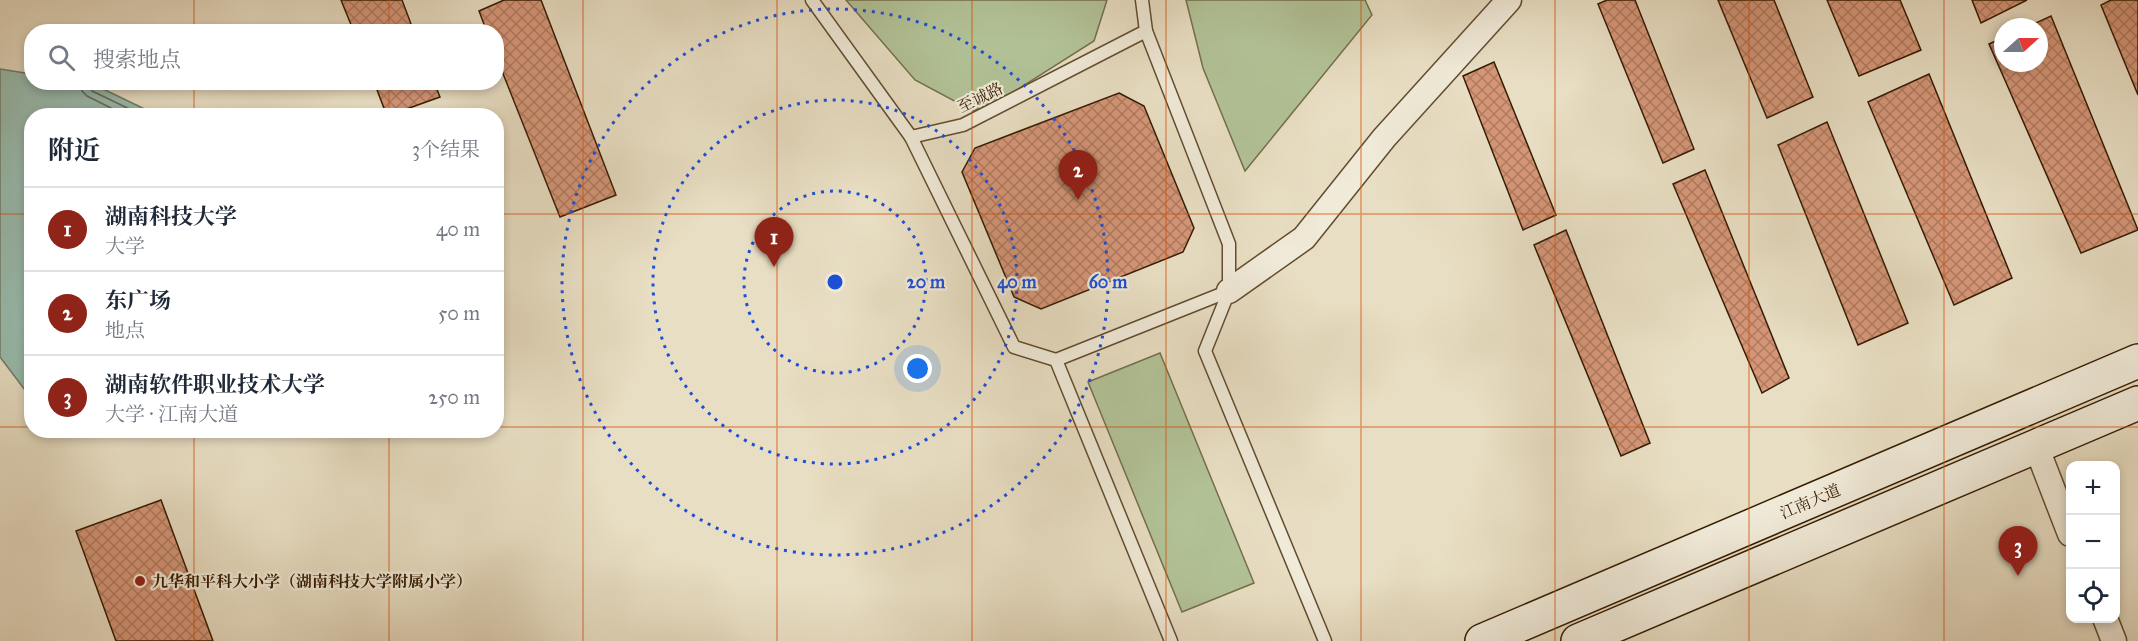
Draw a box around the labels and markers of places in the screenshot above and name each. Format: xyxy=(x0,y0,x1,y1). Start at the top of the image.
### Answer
pin: 2 xyxy=(1058,150,1098,200)
pin: 1 xyxy=(754,218,794,267)
centre of rings xyxy=(825,272,845,292)
pin: 3 xyxy=(1998,526,2038,576)
place label: 九华和平科大小学（湖南科技大学附属小学） xyxy=(152,572,472,591)
marker: 九华和平科大小学（湖南科技大学附属小学） xyxy=(133,574,147,588)

